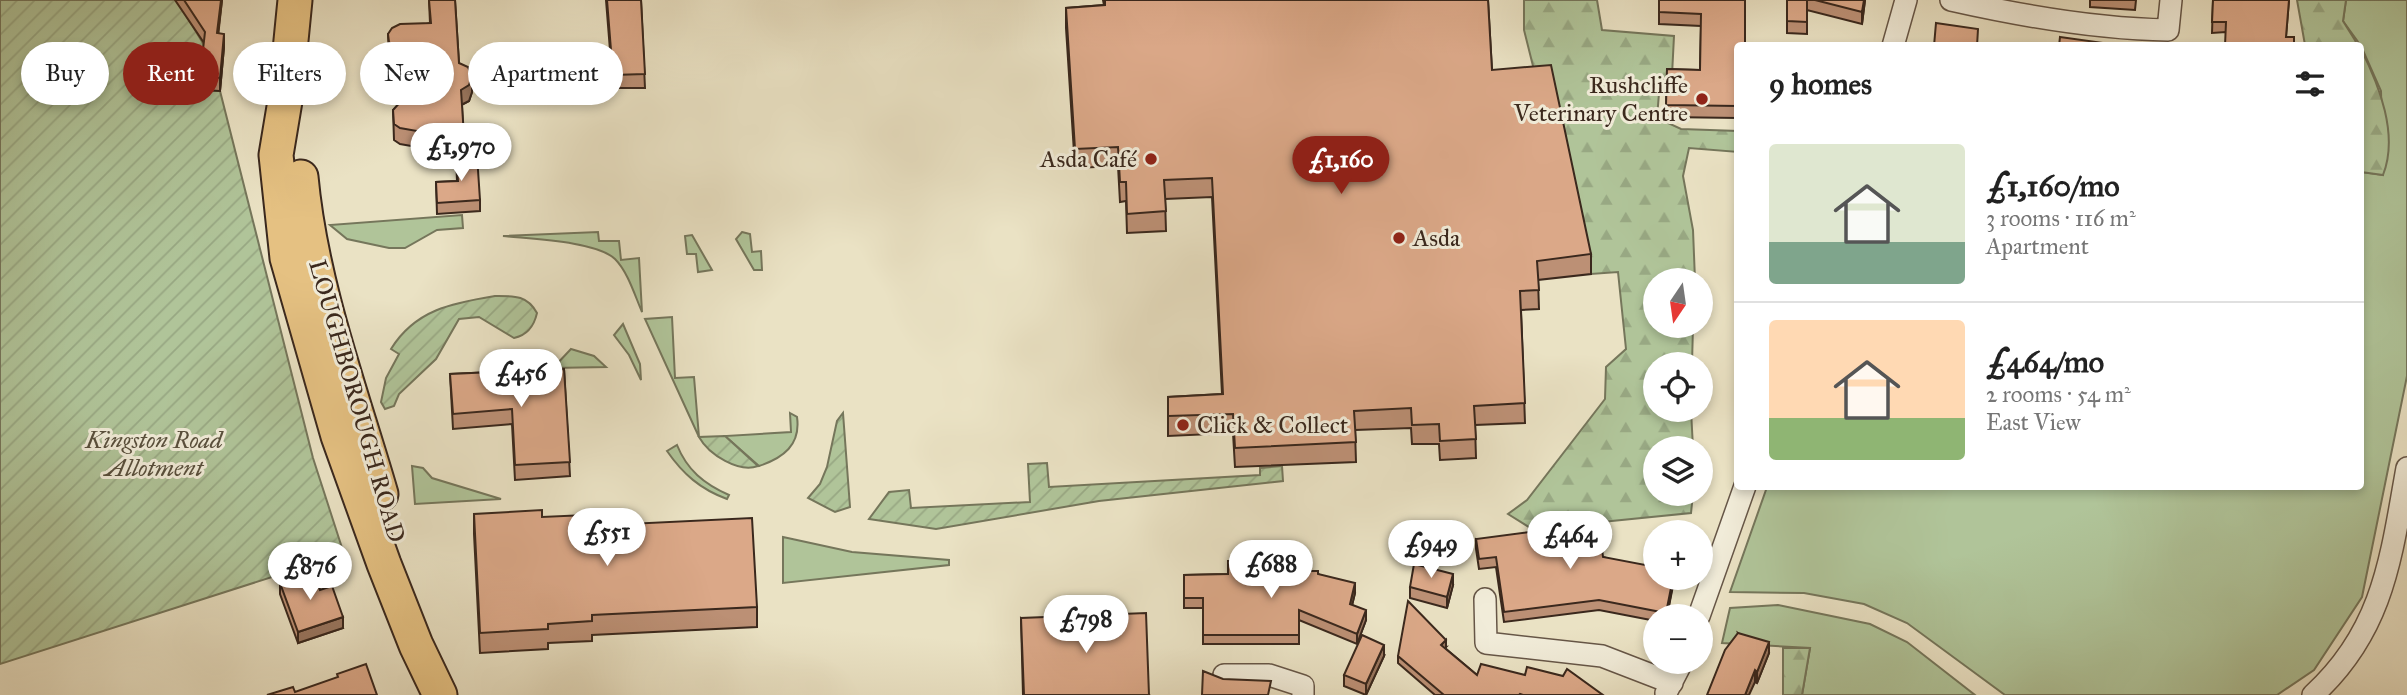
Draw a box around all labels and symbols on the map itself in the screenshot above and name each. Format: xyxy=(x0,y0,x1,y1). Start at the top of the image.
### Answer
place label: Rushcliffe Veterinary Centre xyxy=(1513,70,1688,128)
marker: Rushcliffe Veterinary Centre xyxy=(1694,91,1710,107)
pin: £1,970 xyxy=(404,124,518,183)
pin: £1,160 xyxy=(1284,136,1398,196)
place label: Asda Café xyxy=(1039,144,1137,174)
marker: Asda Café xyxy=(1143,151,1159,167)
place label: Asda xyxy=(1412,223,1461,253)
marker: Asda xyxy=(1391,230,1407,246)
street label: LOUGHBOROUGH ROAD xyxy=(302,256,412,546)
north arrow xyxy=(1643,268,1713,338)
pin: £456 xyxy=(480,350,562,409)
place label: Click & Collect xyxy=(1197,410,1349,440)
marker: Click & Collect xyxy=(1175,417,1191,433)
park label: Kingston Road Allotment xyxy=(85,425,224,483)
pin: £551 xyxy=(566,508,648,568)
pin: £464 xyxy=(1529,512,1611,571)
pin: £949 xyxy=(1390,520,1472,580)
pin: £688 xyxy=(1230,540,1312,600)
pin: £876 xyxy=(269,542,351,602)
pin: £798 xyxy=(1045,596,1127,655)

